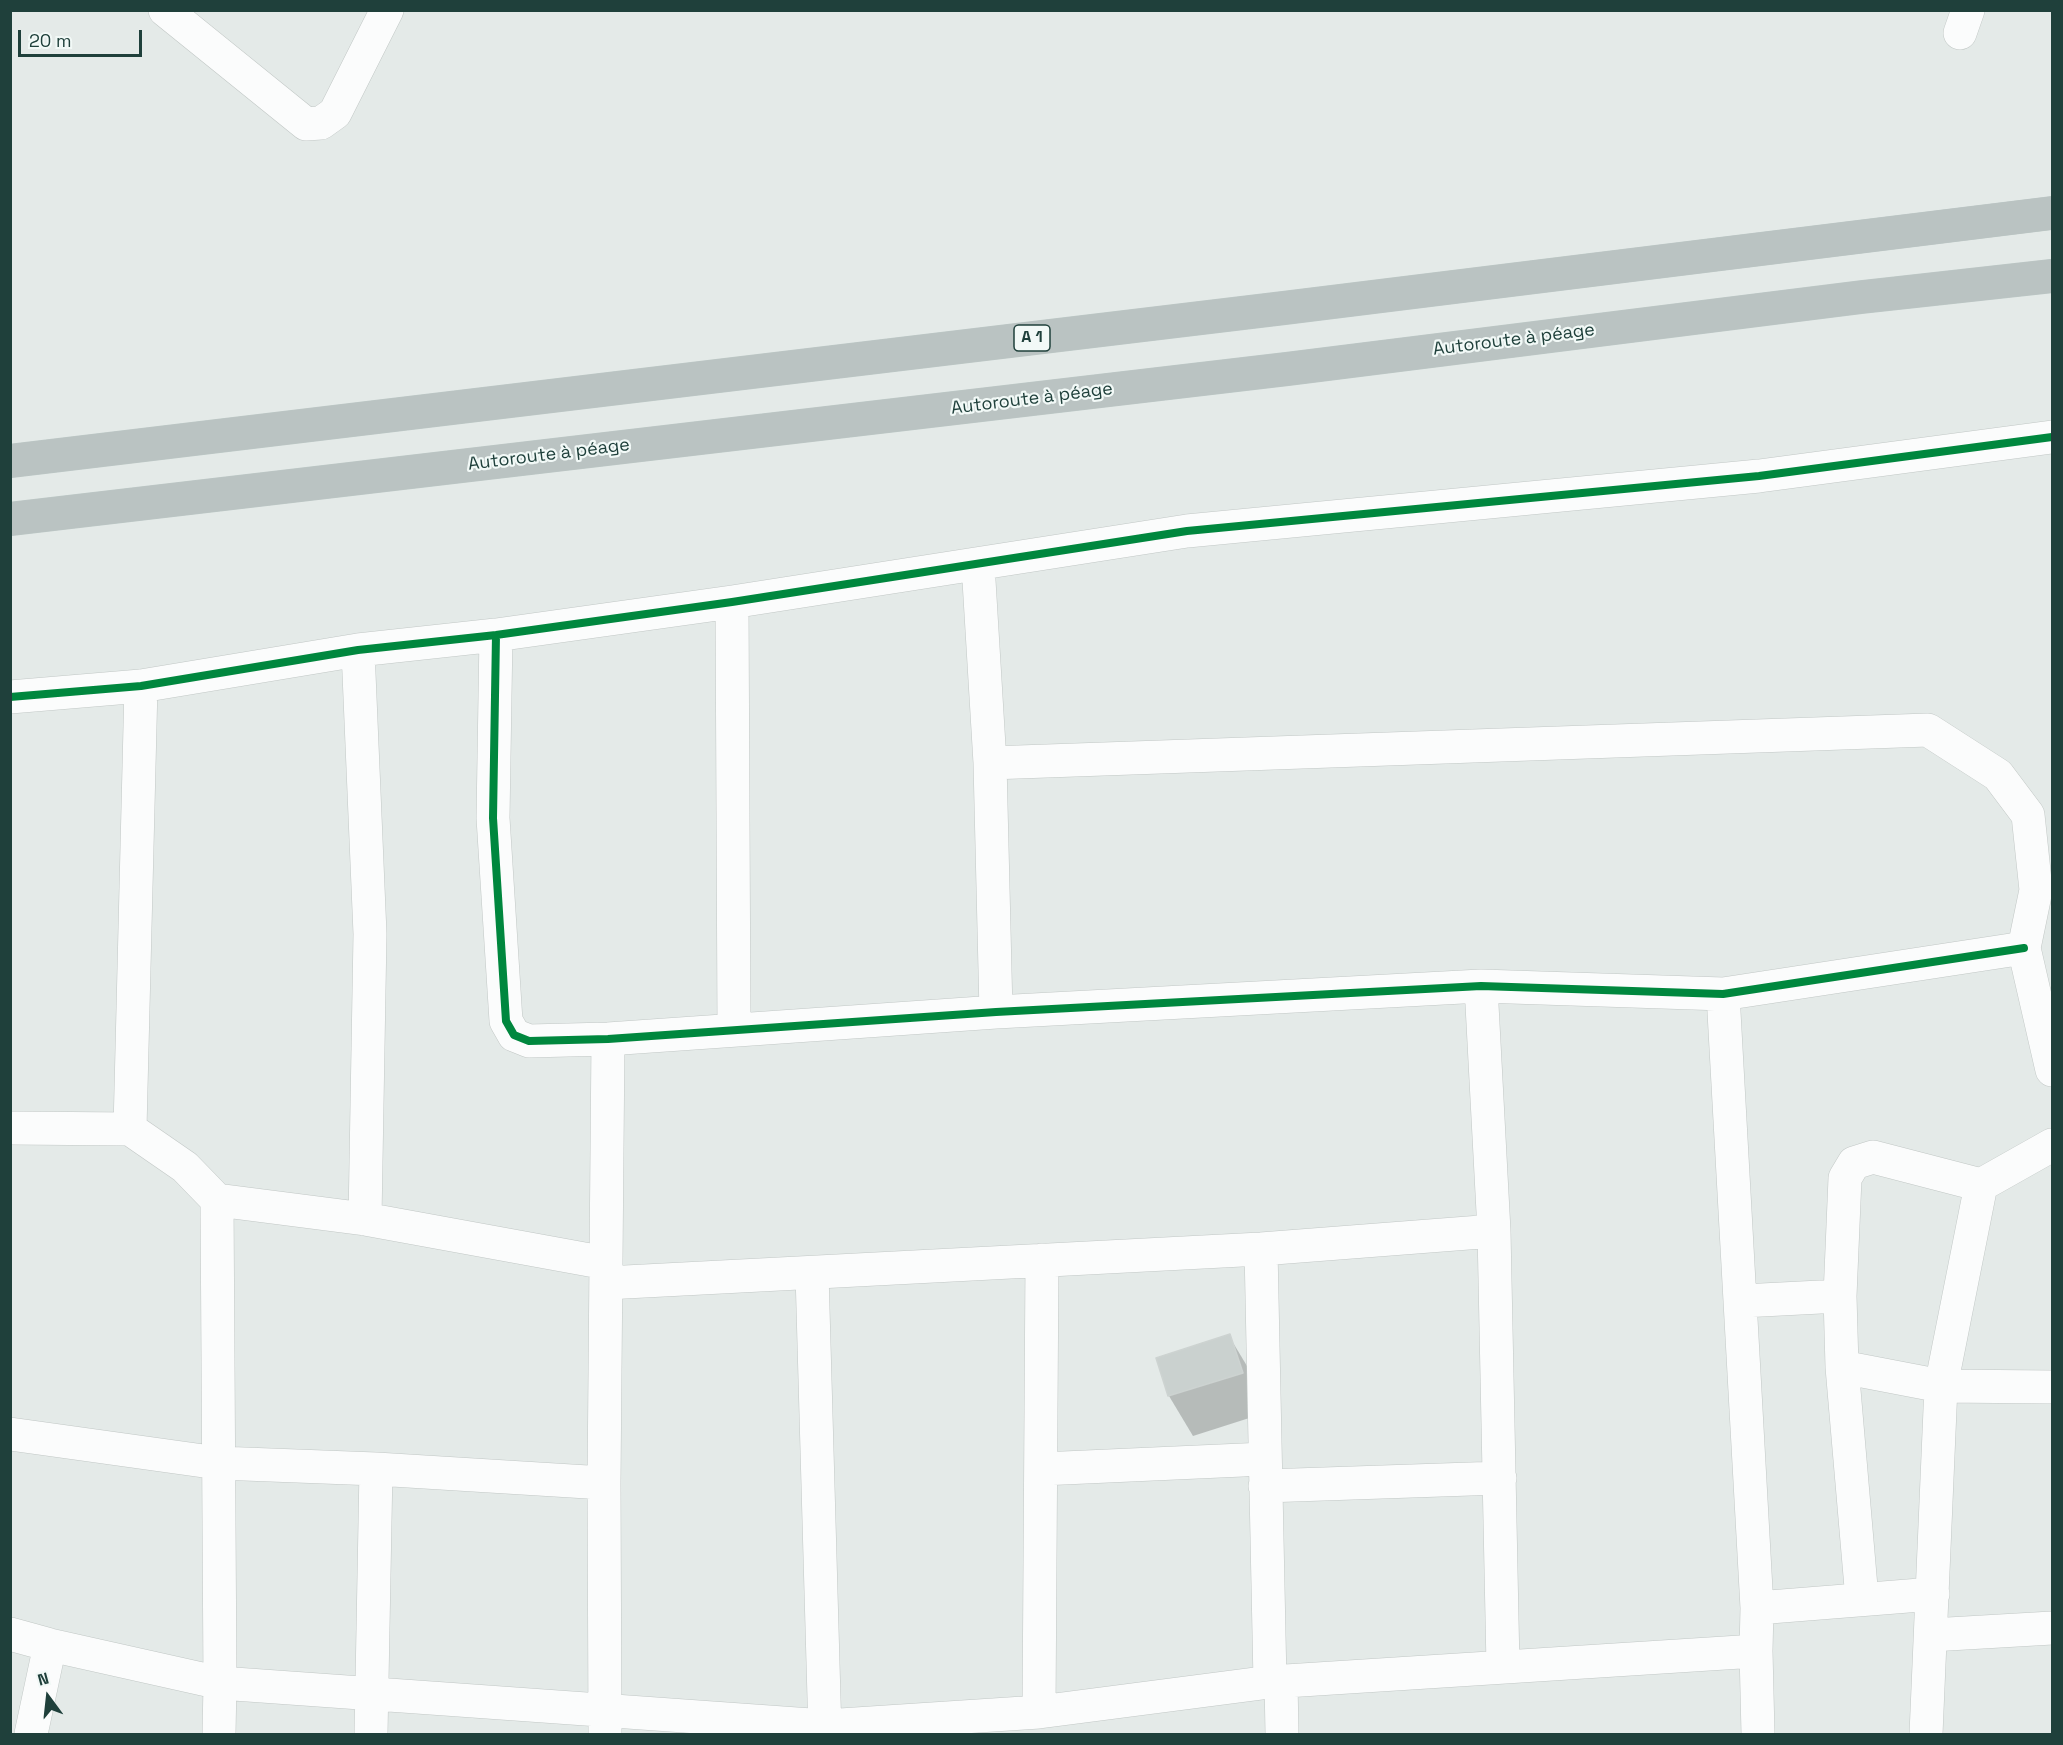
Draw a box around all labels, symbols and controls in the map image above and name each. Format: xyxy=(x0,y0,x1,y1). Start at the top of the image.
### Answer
scale bar xyxy=(21,18,146,56)
text: 20 m xyxy=(29,29,72,52)
street label: Autoroute à péage xyxy=(1432,319,1596,361)
road number: A 1 xyxy=(1014,325,1050,351)
street label: Autoroute à péage xyxy=(950,378,1114,420)
street label: Autoroute à péage xyxy=(467,434,631,476)
north arrow xyxy=(18,1667,78,1727)
text: N xyxy=(35,1668,51,1691)

